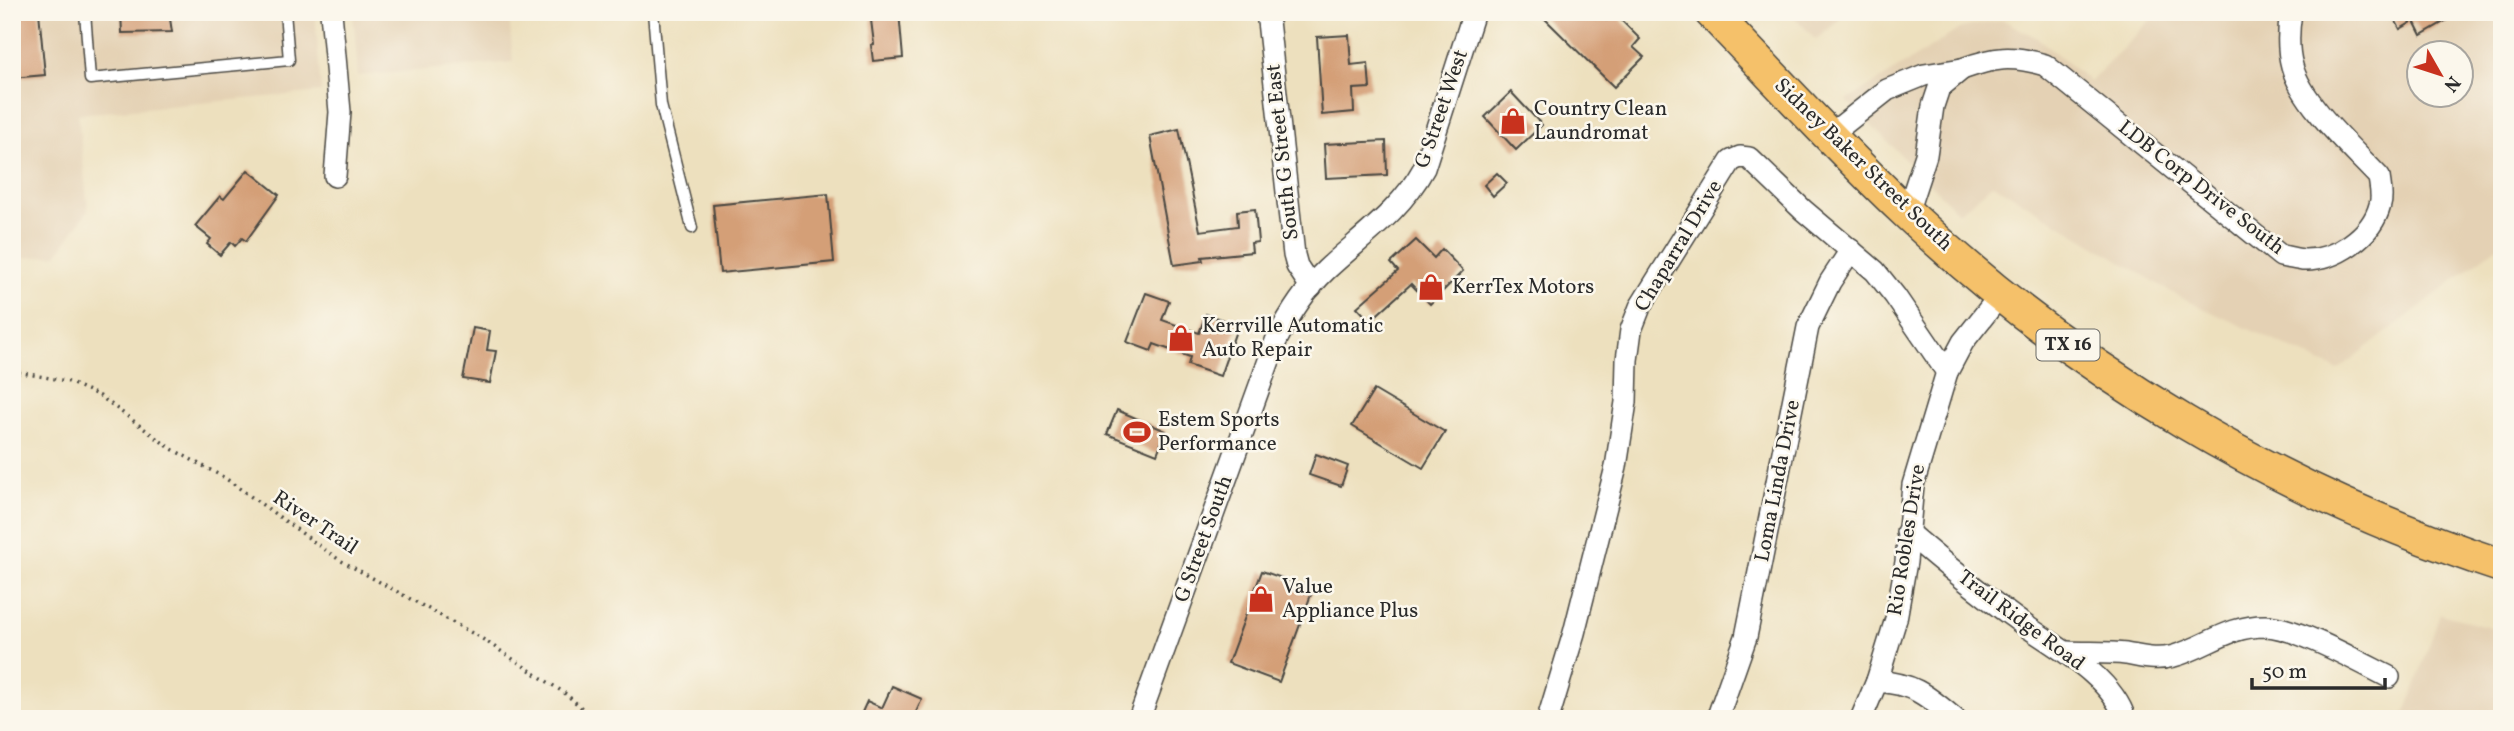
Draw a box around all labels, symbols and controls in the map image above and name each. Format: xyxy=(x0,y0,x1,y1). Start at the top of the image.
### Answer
north arrow xyxy=(2406,38,2476,108)
street label: G Street West xyxy=(1408,46,1476,172)
street label: South G Street East xyxy=(1259,63,1307,241)
text: N xyxy=(2437,70,2466,97)
street label: Sidney Baker Street South xyxy=(1767,72,1959,258)
place label: Country Clean Laundromat xyxy=(1534,95,1667,148)
shop icon: Country Clean Laundromat xyxy=(1498,106,1528,136)
street label: LDB Corp Drive South xyxy=(2112,114,2290,262)
street label: Chaparral Drive xyxy=(1628,175,1730,317)
shop icon: KerrTex Motors xyxy=(1416,272,1446,302)
place label: KerrTex Motors xyxy=(1452,273,1594,302)
place label: Kerrville Automatic Auto Repair xyxy=(1202,312,1383,365)
shop icon: Kerrville Automatic Auto Repair xyxy=(1166,323,1196,353)
road number: TX 16 xyxy=(2036,330,2100,360)
street label: Loma Linda Drive xyxy=(1748,397,1808,565)
place label: Estem Sports Performance xyxy=(1158,406,1279,459)
sports icon: Estem Sports Performance xyxy=(1122,417,1152,447)
street label: Rio Robles Drive xyxy=(1881,462,1933,618)
street label: G Street South xyxy=(1168,471,1240,607)
street label: River Trail xyxy=(267,484,363,562)
street label: Trail Ridge Road xyxy=(1951,564,2091,678)
place label: Value Appliance Plus xyxy=(1282,573,1418,626)
shop icon: Value Appliance Plus xyxy=(1246,584,1276,614)
scale bar xyxy=(2252,647,2384,691)
text: 50 m xyxy=(2262,658,2307,687)

